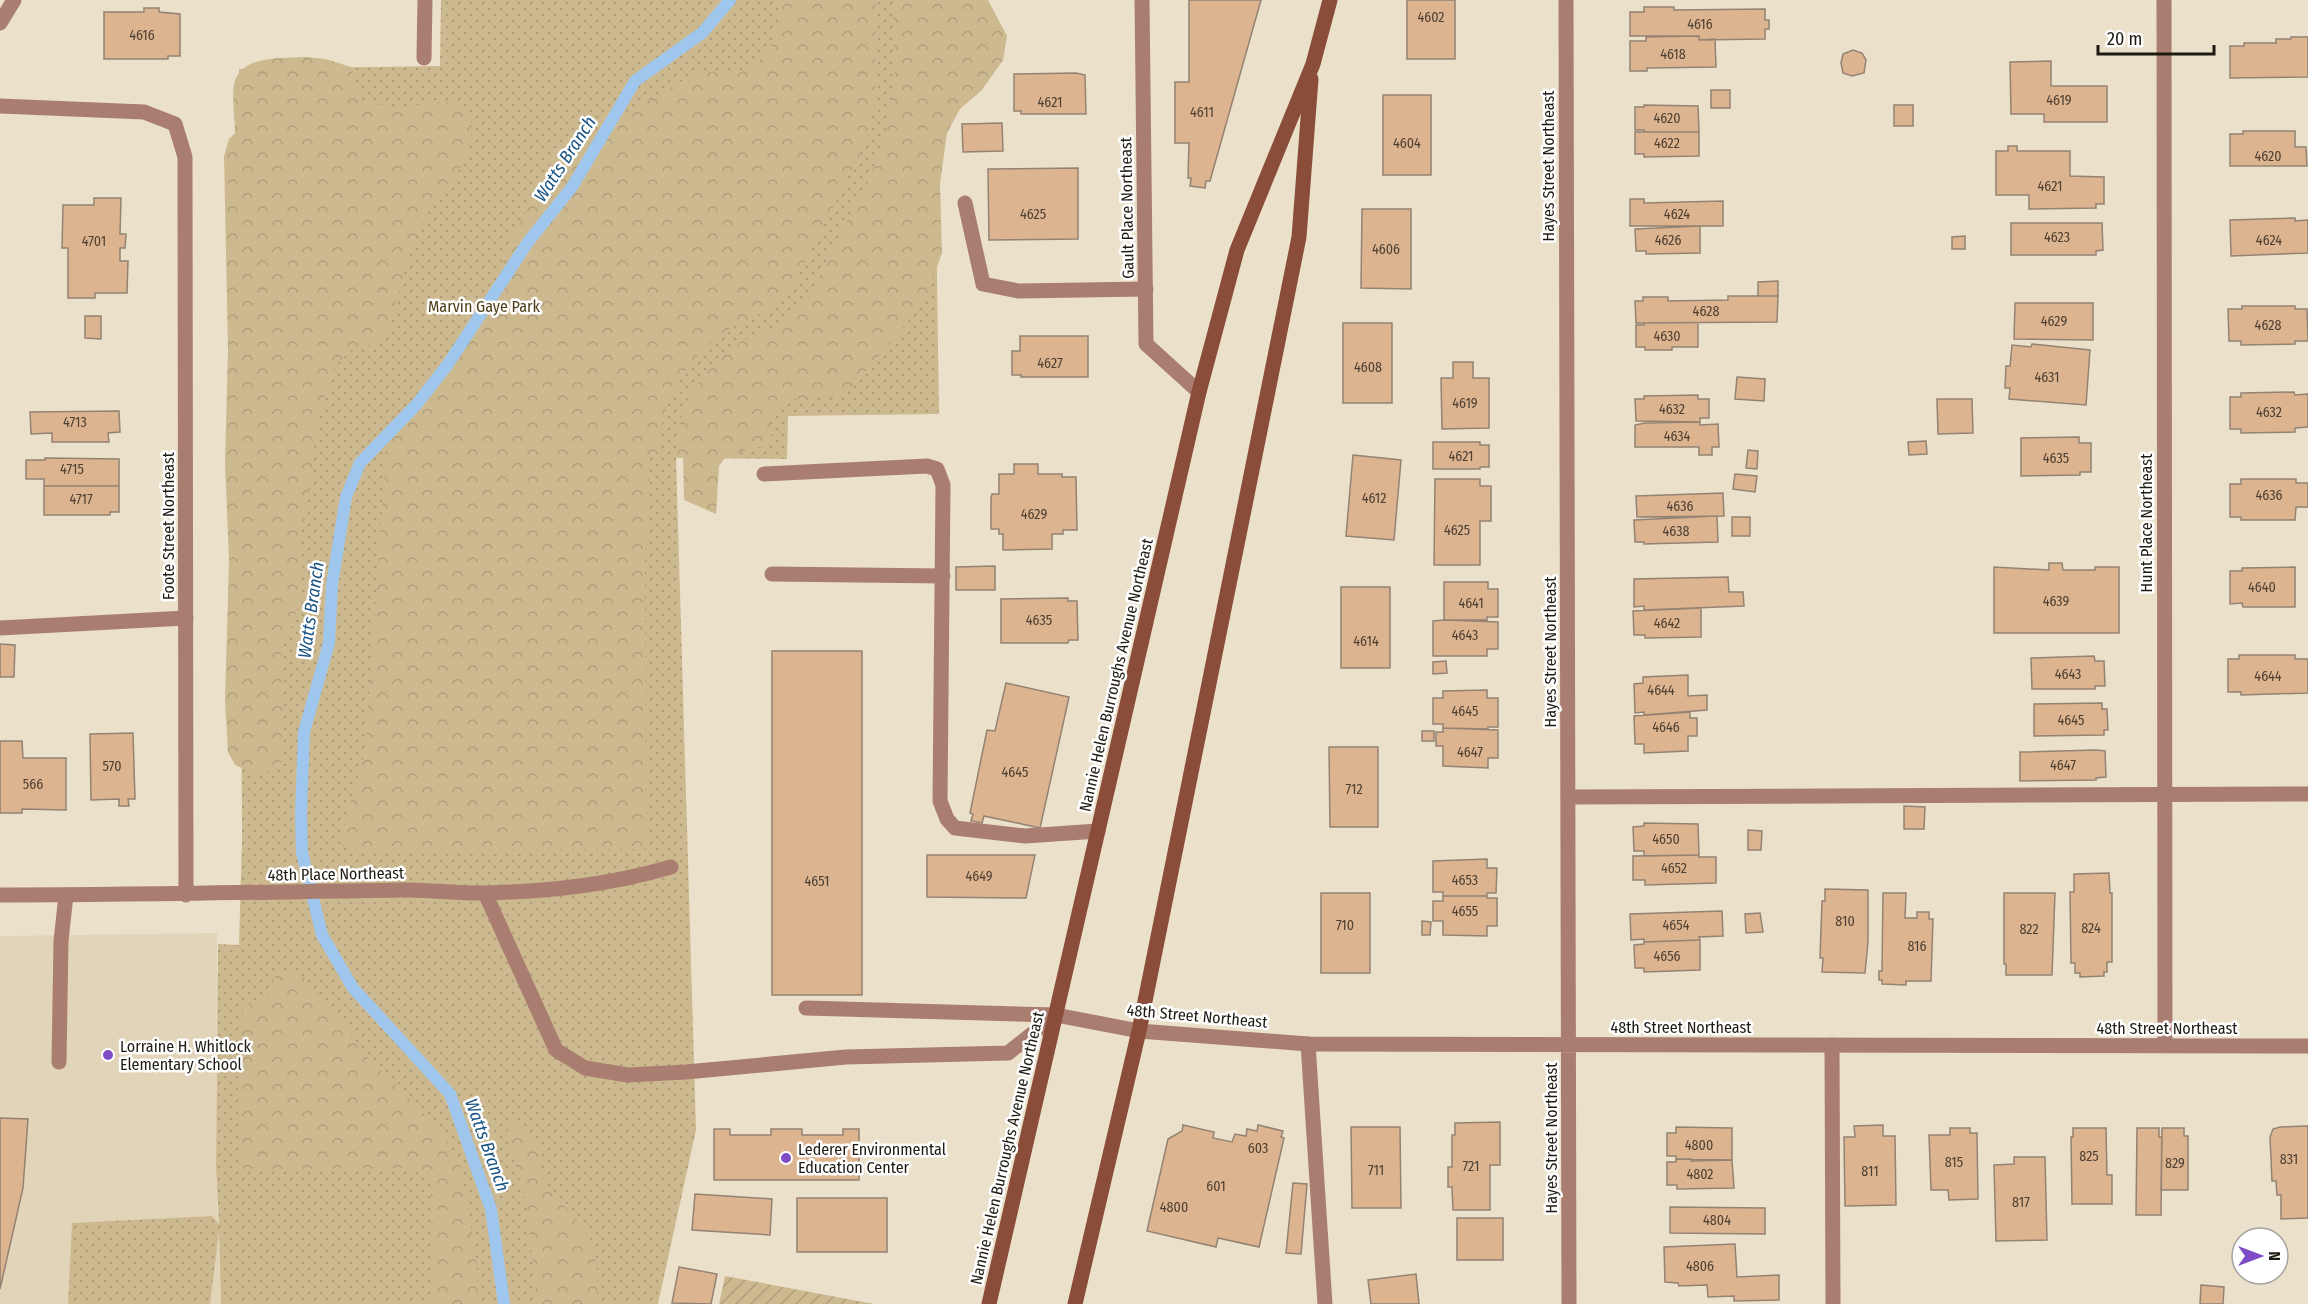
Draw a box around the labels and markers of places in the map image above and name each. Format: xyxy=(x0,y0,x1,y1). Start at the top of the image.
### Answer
place label: Lorraine H. Whitlock Elementary School xyxy=(120,1037,252,1074)
marker: Lorraine H. Whitlock Elementary School xyxy=(101,1048,115,1062)
place label: Lederer Environmental Education Center xyxy=(798,1140,946,1177)
marker: Lederer Environmental Education Center xyxy=(779,1151,793,1165)

